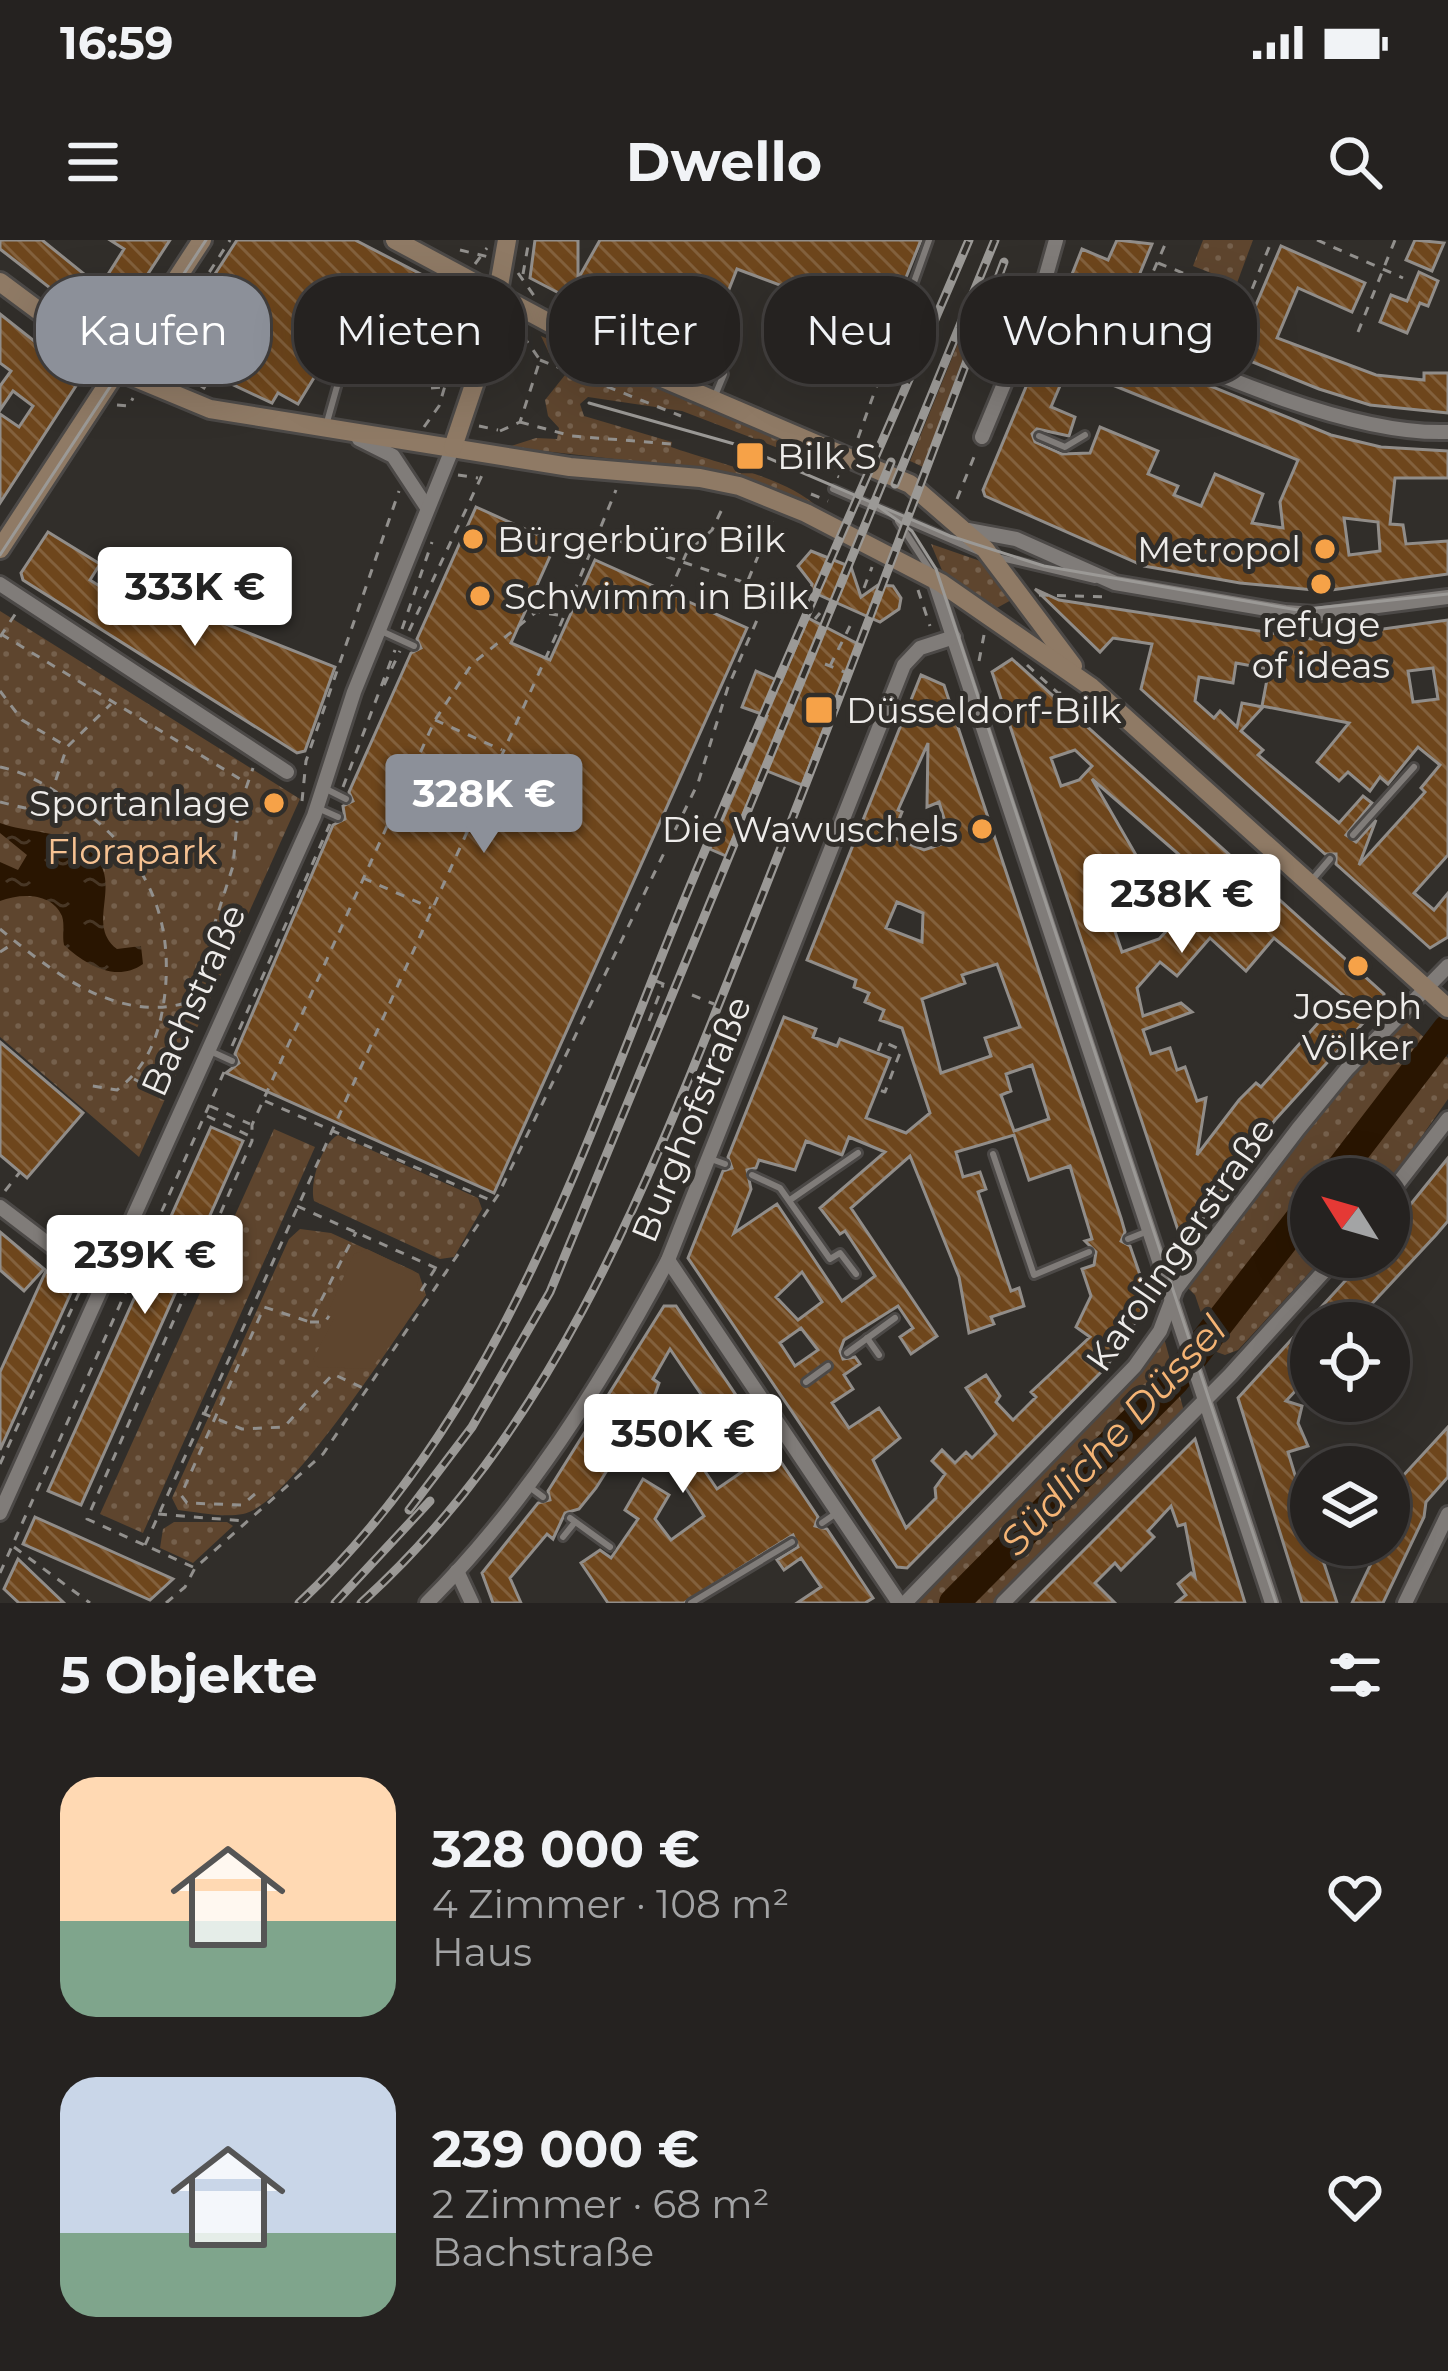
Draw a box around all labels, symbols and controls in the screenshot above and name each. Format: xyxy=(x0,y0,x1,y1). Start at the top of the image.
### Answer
text: 16:59 xyxy=(60,15,174,70)
icon: menu xyxy=(60,129,126,195)
text: Dwello xyxy=(626,129,822,195)
icon: search xyxy=(1322,129,1388,195)
chip: Kaufen xyxy=(36,276,270,384)
chip: Mieten xyxy=(294,276,525,384)
chip: Filter xyxy=(549,276,740,384)
chip: Neu xyxy=(764,276,936,384)
chip: Wohnung xyxy=(960,276,1257,384)
place label: Bilk S xyxy=(777,434,877,478)
marker: Bilk S xyxy=(734,440,766,472)
place label: Bürgerbüro Bilk xyxy=(497,517,786,561)
marker: Bürgerbüro Bilk xyxy=(460,526,486,552)
place label: Metropol xyxy=(1137,527,1301,571)
marker: Metropol xyxy=(1312,536,1338,562)
pin: 333K € xyxy=(97,547,293,649)
text: 333K € xyxy=(125,562,265,610)
marker: refuge of ideas xyxy=(1308,571,1334,597)
place label: Schwimm in Bilk xyxy=(504,574,809,618)
marker: Schwimm in Bilk xyxy=(467,583,493,609)
place label: refuge of ideas xyxy=(1252,602,1390,687)
place label: Düsseldorf-Bilk xyxy=(846,688,1122,732)
marker: Düsseldorf-Bilk xyxy=(803,694,835,726)
pin: 328K € xyxy=(386,754,582,856)
text: 328K € xyxy=(412,769,556,817)
place label: Sportanlage xyxy=(29,781,250,825)
marker: Sportanlage xyxy=(261,790,287,816)
place label: Die Wawuschels xyxy=(662,807,958,851)
marker: Die Wawuschels xyxy=(969,816,995,842)
park label: Florapark xyxy=(47,829,218,873)
pin: 238K € xyxy=(1084,854,1280,956)
text: 238K € xyxy=(1110,869,1254,917)
street label: Bachstraße xyxy=(131,897,255,1103)
marker: Joseph Völker xyxy=(1345,953,1371,979)
place label: Joseph Völker xyxy=(1293,984,1422,1069)
street label: Burghofstraße xyxy=(622,990,760,1248)
street label: Karolingerstraße xyxy=(1076,1109,1284,1379)
north arrow xyxy=(1290,1158,1410,1278)
map controls xyxy=(1290,1158,1410,1566)
pin: 239K € xyxy=(47,1215,243,1317)
text: 239K € xyxy=(74,1230,216,1278)
button: locate xyxy=(1290,1302,1410,1422)
water label: Südliche Düssel xyxy=(990,1305,1237,1565)
pin: 350K € xyxy=(585,1394,781,1496)
text: 350K € xyxy=(611,1409,755,1457)
button: layers xyxy=(1290,1446,1410,1566)
icon: filters xyxy=(1322,1642,1388,1708)
text: 5 Objekte xyxy=(60,1644,317,1706)
text: 328 000 € xyxy=(432,1818,700,1880)
icon: home xyxy=(156,1825,300,1969)
icon: heart xyxy=(1322,1864,1388,1930)
text: 4 Zimmer · 108 m² xyxy=(432,1880,789,1928)
text: Haus xyxy=(432,1928,532,1976)
text: 239 000 € xyxy=(432,2118,699,2180)
icon: home xyxy=(156,2125,300,2269)
icon: heart xyxy=(1322,2164,1388,2230)
text: 2 Zimmer · 68 m² xyxy=(432,2180,769,2228)
text: Bachstraße xyxy=(432,2228,654,2276)

